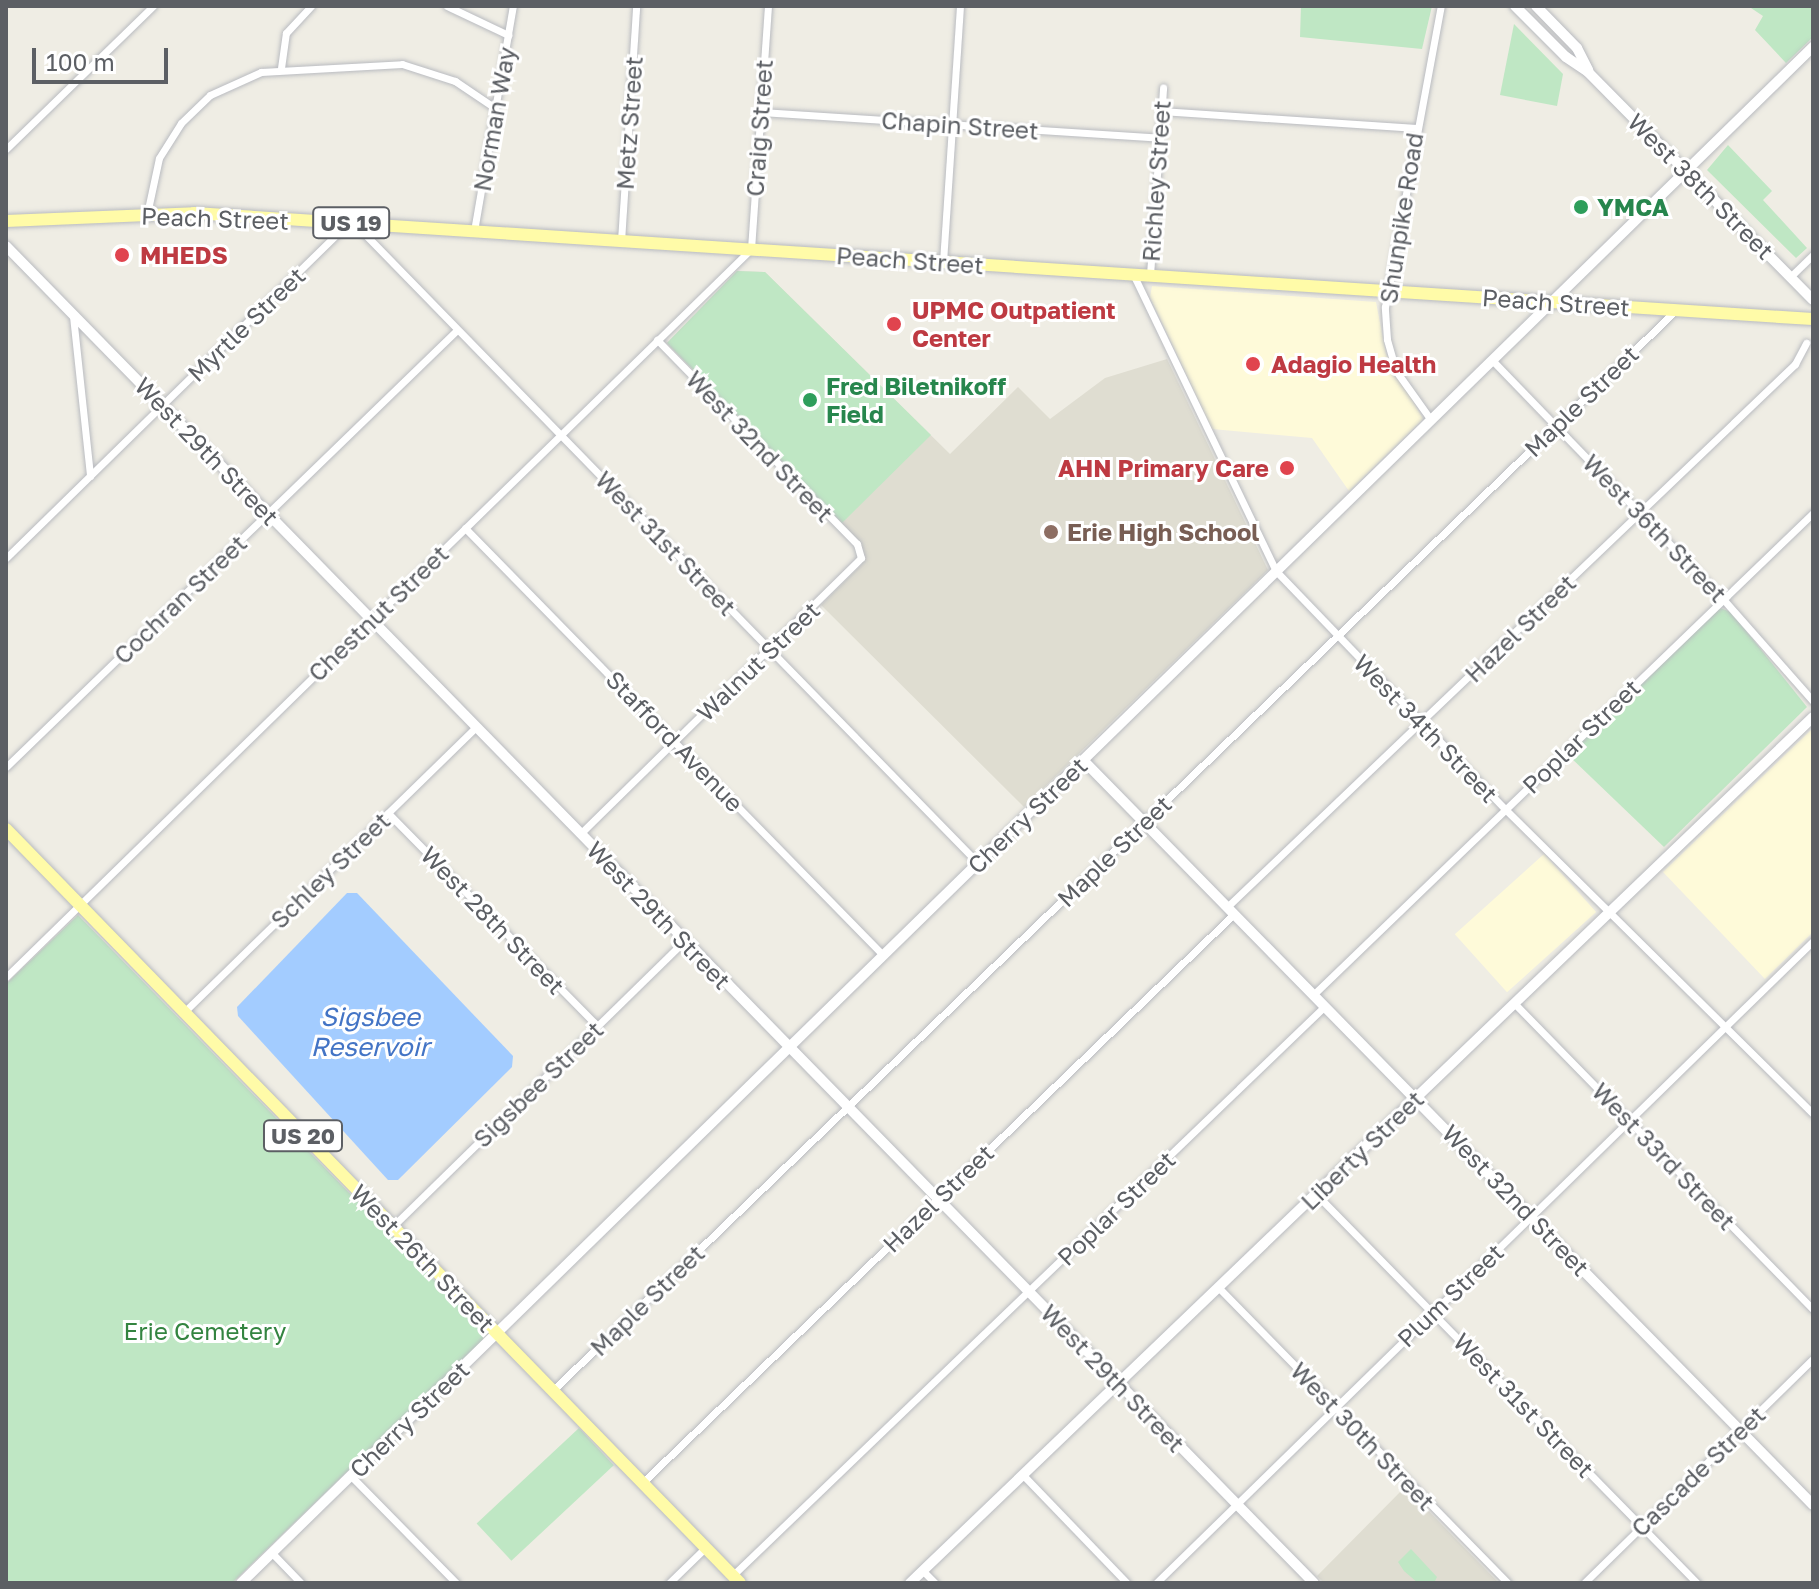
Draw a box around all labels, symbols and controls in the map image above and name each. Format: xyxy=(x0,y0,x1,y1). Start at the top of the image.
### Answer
scale bar xyxy=(36,32,172,82)
street label: Norman Way xyxy=(467,45,521,193)
text: 100 m xyxy=(46,47,115,76)
street label: Metz Street xyxy=(610,55,648,191)
street label: Craig Street xyxy=(740,59,778,197)
street label: Richley Street xyxy=(1136,99,1176,263)
street label: Chapin Street xyxy=(880,105,1040,145)
street label: West 38th Street xyxy=(1622,107,1780,265)
street label: Shunpike Road xyxy=(1373,131,1429,305)
place label: YMCA xyxy=(1597,193,1669,221)
marker: YMCA xyxy=(1572,198,1590,216)
street label: Peach Street xyxy=(141,201,289,235)
road number: US 19 xyxy=(311,205,391,241)
street label: Peach Street xyxy=(835,240,985,280)
place label: MHEDS xyxy=(140,241,228,269)
marker: MHEDS xyxy=(111,244,133,266)
street label: Myrtle Street xyxy=(181,261,311,387)
street label: Peach Street xyxy=(1481,282,1631,322)
place label: UPMC Outpatient Center xyxy=(912,296,1115,352)
marker: UPMC Outpatient Center xyxy=(883,313,905,335)
street label: Maple Street xyxy=(1518,339,1644,463)
place label: Adagio Health xyxy=(1271,350,1436,378)
marker: Adagio Health xyxy=(1242,353,1264,375)
street label: West 32nd Street xyxy=(681,364,839,528)
street label: West 29th Street xyxy=(129,371,285,531)
place label: Fred Biletnikoff Field xyxy=(826,372,1006,428)
marker: Fred Biletnikoff Field xyxy=(801,391,819,409)
street label: West 36th Street xyxy=(1577,448,1733,608)
place label: AHN Primary Care xyxy=(1058,454,1269,482)
marker: AHN Primary Care xyxy=(1276,457,1298,479)
street label: West 31st Street xyxy=(590,465,742,621)
place label: Erie High School xyxy=(1067,518,1259,546)
marker: Erie High School xyxy=(1042,523,1060,541)
street label: Cochran Street xyxy=(108,529,252,669)
street label: Chestnut Street xyxy=(302,539,454,687)
street label: Hazel Street xyxy=(1459,568,1581,688)
street label: Walnut Street xyxy=(691,595,825,727)
street label: West 34th Street xyxy=(1348,648,1504,808)
street label: Stafford Avenue xyxy=(601,665,749,817)
street label: Poplar Street xyxy=(1516,673,1646,799)
street label: Cherry Street xyxy=(961,751,1093,879)
street label: Maple Street xyxy=(1051,789,1177,913)
street label: Schley Street xyxy=(264,806,396,934)
street label: West 29th Street xyxy=(581,835,737,995)
street label: West 28th Street xyxy=(415,840,571,1000)
water label: Sigsbee Reservoir xyxy=(310,1001,430,1062)
street label: Sigsbee Street xyxy=(467,1015,609,1153)
street label: West 33rd Street xyxy=(1586,1076,1742,1236)
street label: Liberty Street xyxy=(1295,1084,1429,1216)
road number: US 20 xyxy=(261,1118,345,1154)
street label: West 32nd Street xyxy=(1437,1118,1595,1282)
street label: Hazel Street xyxy=(877,1138,999,1258)
street label: Poplar Street xyxy=(1051,1145,1181,1271)
street label: West 26th Street xyxy=(345,1178,501,1338)
street label: Plum Street xyxy=(1391,1237,1509,1353)
street label: Maple Street xyxy=(584,1238,710,1362)
street label: West 29th Street xyxy=(1035,1298,1191,1458)
park label: Erie Cemetery xyxy=(124,1317,286,1345)
street label: West 31st Street xyxy=(1448,1327,1600,1483)
street label: Cherry Street xyxy=(343,1355,475,1483)
street label: West 30th Street xyxy=(1285,1356,1441,1516)
street label: Cascade Street xyxy=(1625,1400,1771,1542)

